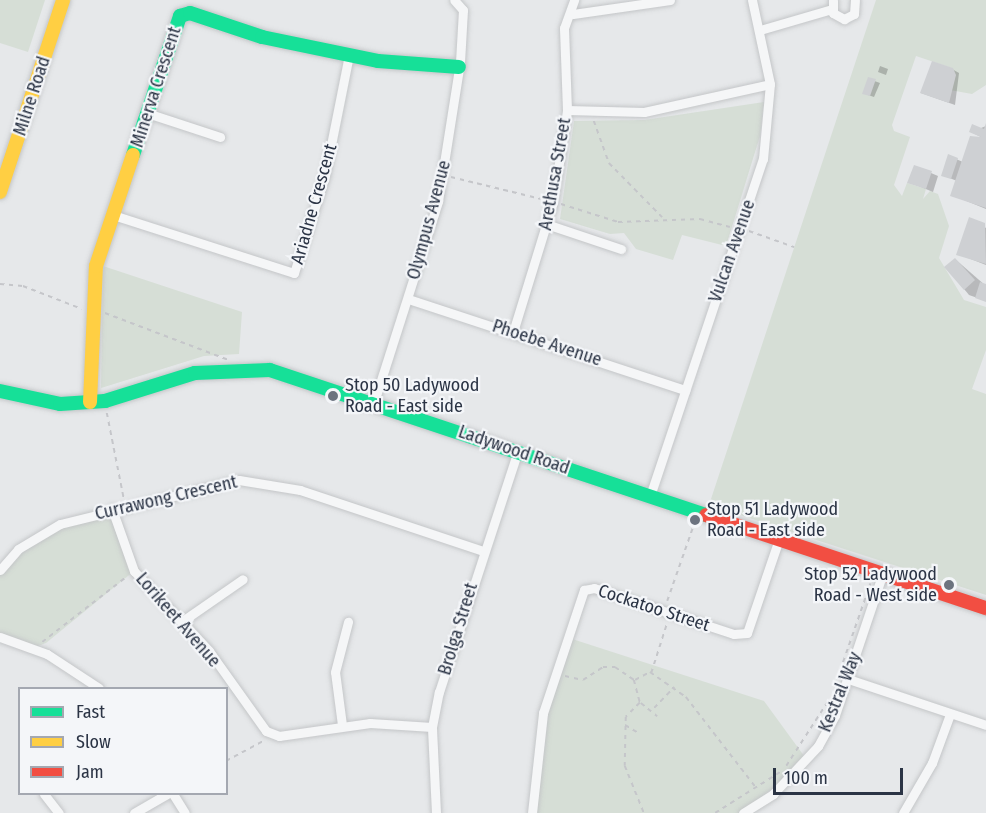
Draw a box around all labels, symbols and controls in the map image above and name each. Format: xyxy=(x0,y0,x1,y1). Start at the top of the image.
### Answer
street label: Minerva Crescent xyxy=(126,24,186,150)
street label: Milne Road xyxy=(9,54,55,138)
street label: Arethusa Street xyxy=(534,116,576,232)
street label: Ariadne Crescent xyxy=(286,141,342,267)
street label: Olympus Avenue xyxy=(403,158,455,282)
street label: Vulcan Avenue xyxy=(704,197,760,305)
street label: Phoebe Avenue xyxy=(490,315,604,371)
place label: Stop 50 Ladywood Road - East side xyxy=(345,375,479,418)
marker: Stop 50 Ladywood Road - East side xyxy=(326,389,340,403)
street label: Ladywood Road xyxy=(456,421,572,479)
street label: Currawong Crescent xyxy=(93,471,239,525)
place label: Stop 51 Ladywood Road - East side xyxy=(707,499,838,542)
marker: Stop 51 Ladywood Road - East side xyxy=(688,513,702,527)
place label: Stop 52 Ladywood Road - West side xyxy=(804,564,937,606)
street label: Lorikeet Avenue xyxy=(131,568,225,672)
marker: Stop 52 Ladywood Road - West side xyxy=(942,578,956,592)
street label: Brolga Street xyxy=(434,580,482,678)
street label: Cockatoo Street xyxy=(596,580,712,636)
street label: Kestral Way xyxy=(814,649,866,735)
legend xyxy=(18,687,228,795)
text: Fast xyxy=(76,701,105,723)
text: Slow xyxy=(76,731,111,753)
scale bar xyxy=(776,756,906,794)
text: Jam xyxy=(76,761,104,783)
text: 100 m xyxy=(784,767,828,789)

